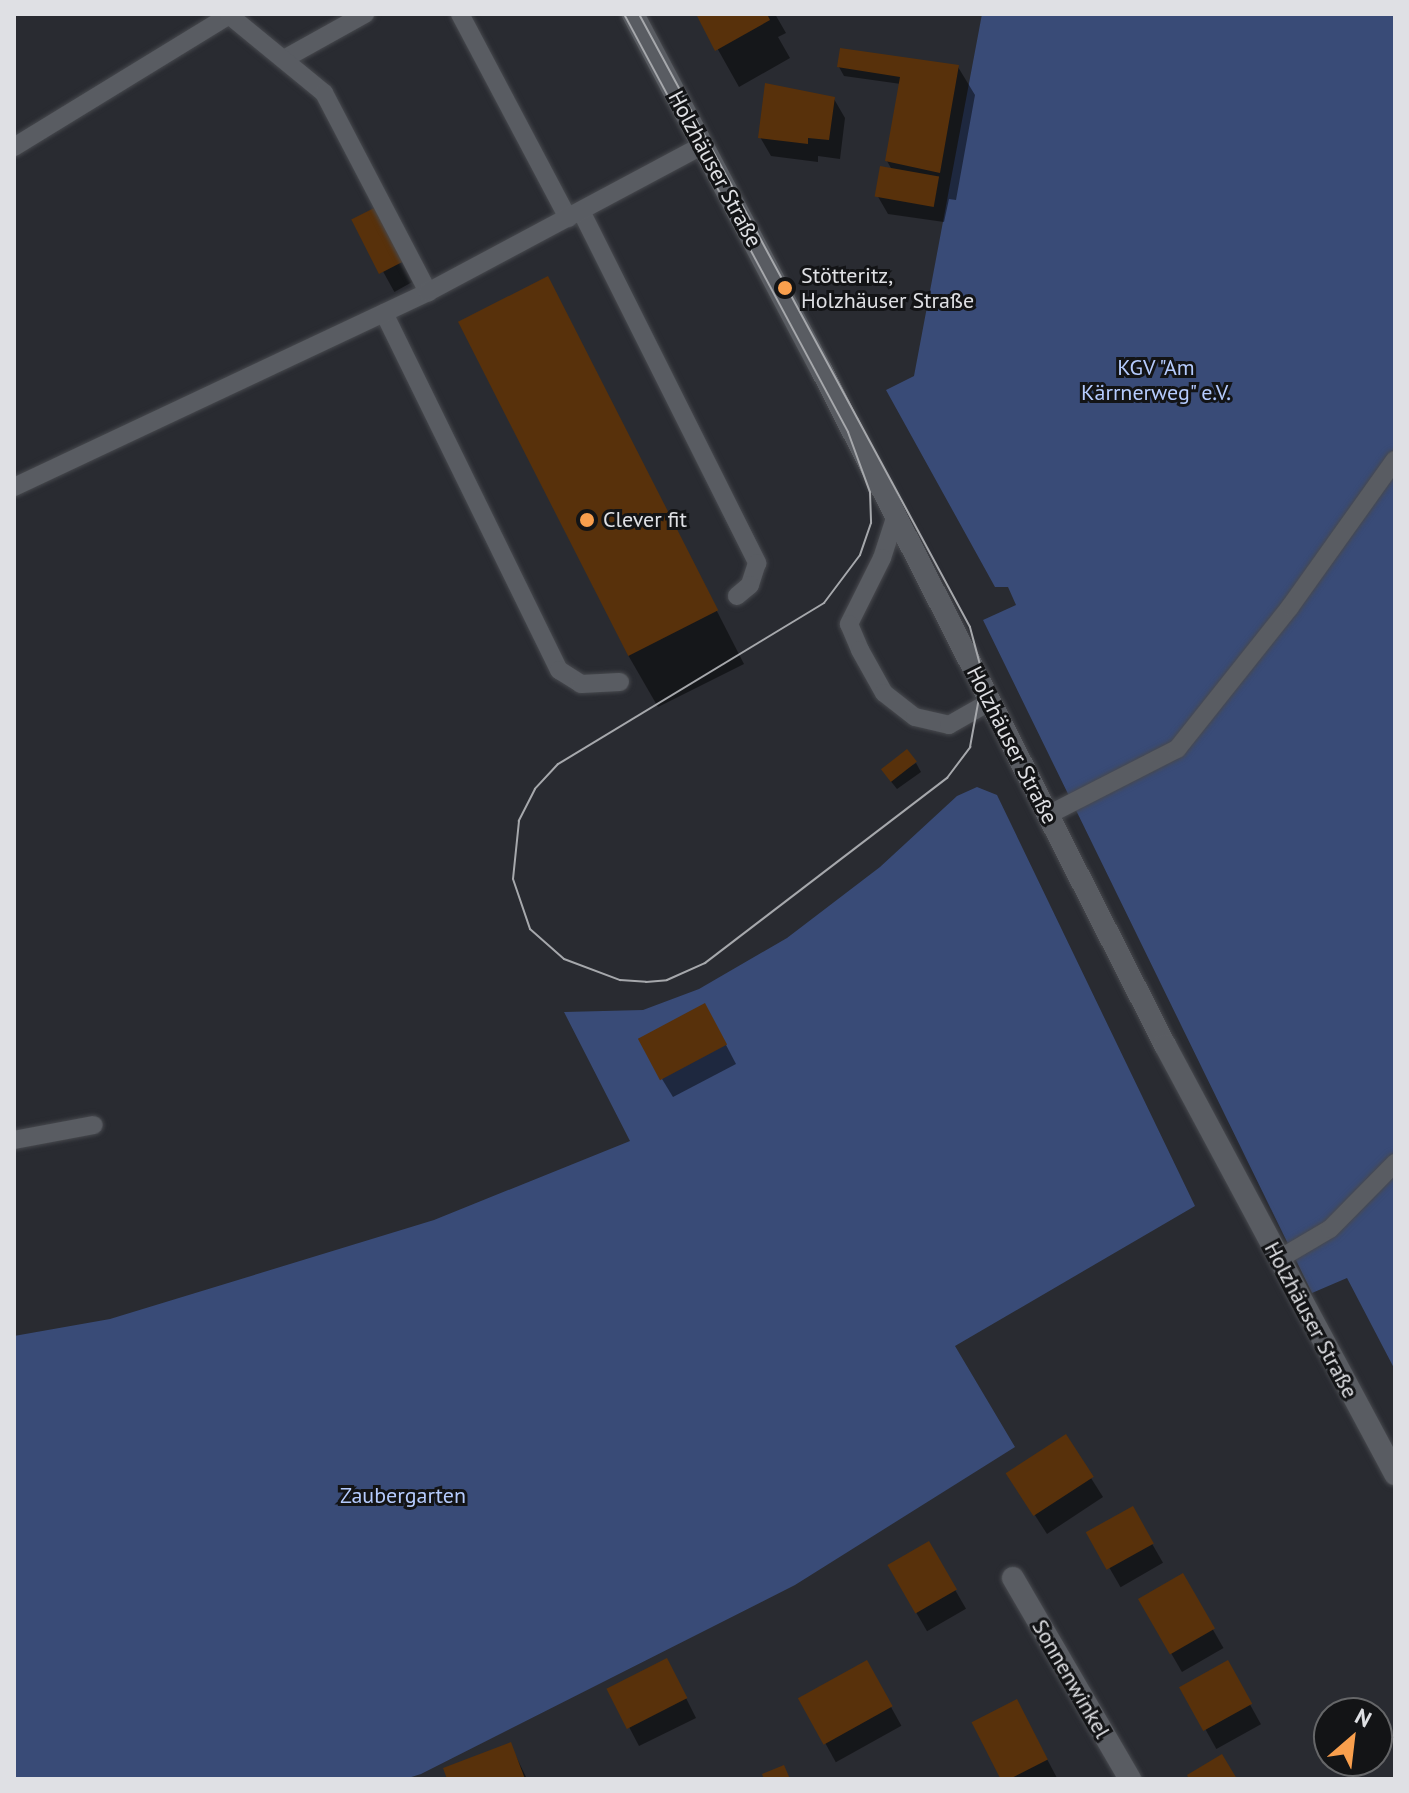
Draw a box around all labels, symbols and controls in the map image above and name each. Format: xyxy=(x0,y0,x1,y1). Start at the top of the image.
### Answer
street label: Holzhäuser Straße xyxy=(663,86,767,252)
place label: Stötteritz, Holzhäuser Straße xyxy=(801,262,974,314)
marker: Stötteritz, Holzhäuser Straße xyxy=(776,279,794,297)
park label: KGV "Am Kärrnerweg" e.V. xyxy=(1080,354,1232,406)
place label: Clever fit xyxy=(603,507,687,533)
marker: Clever fit xyxy=(578,511,596,529)
street label: Holzhäuser Straße xyxy=(961,662,1063,828)
street label: Holzhäuser Straße xyxy=(1259,1237,1363,1403)
park label: Zaubergarten xyxy=(340,1483,466,1509)
street label: Sonnenwinkel xyxy=(1026,1615,1116,1743)
north arrow xyxy=(1313,1697,1393,1777)
text: N xyxy=(1350,1702,1376,1733)

